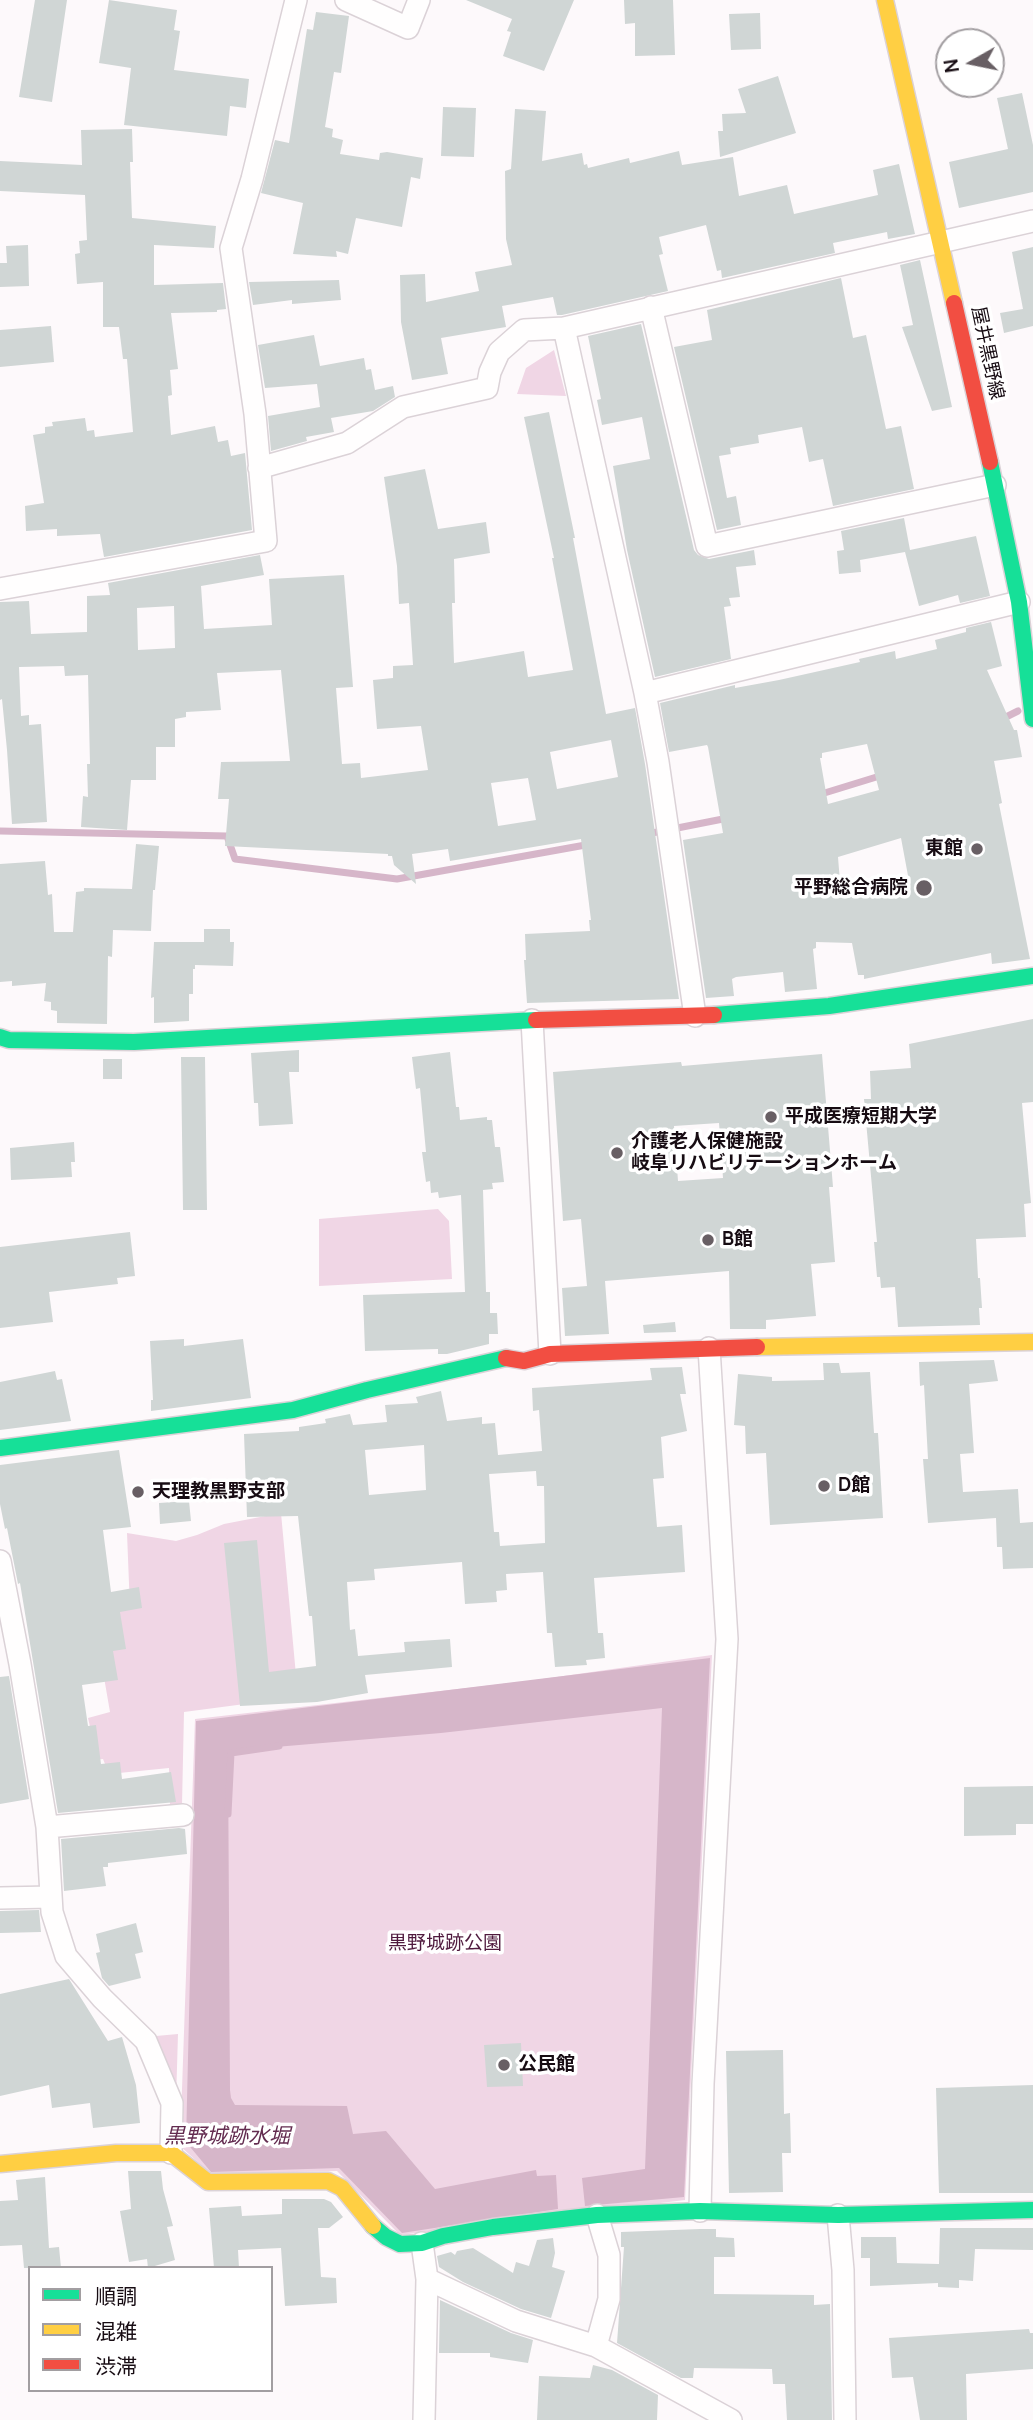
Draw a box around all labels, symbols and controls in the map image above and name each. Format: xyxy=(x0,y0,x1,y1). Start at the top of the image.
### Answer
north arrow xyxy=(935,28,1005,98)
text: N xyxy=(937,57,965,75)
street label: 屋井黒野線 xyxy=(966,304,1008,402)
place label: 東館 xyxy=(925,838,963,860)
marker: 東館 xyxy=(969,841,985,857)
place label: 平野総合病院 xyxy=(794,877,908,899)
marker: 平野総合病院 xyxy=(914,878,934,898)
place label: 平成医療短期大学 xyxy=(785,1106,937,1128)
marker: 平成医療短期大学 xyxy=(763,1109,779,1125)
place label: 介護老人保健施設 岐阜リハビリテーションホーム xyxy=(631,1131,897,1175)
marker: 介護老人保健施設 岐阜リハビリテーションホーム xyxy=(609,1145,625,1161)
place label: B館 xyxy=(722,1229,753,1251)
marker: B館 xyxy=(700,1232,716,1248)
place label: D館 xyxy=(838,1475,870,1497)
marker: D館 xyxy=(816,1478,832,1494)
place label: 天理教黒野支部 xyxy=(152,1481,285,1503)
marker: 天理教黒野支部 xyxy=(130,1484,146,1500)
park label: 黒野城跡公園 xyxy=(388,1933,502,1955)
place label: 公民館 xyxy=(518,2054,575,2076)
marker: 公民館 xyxy=(496,2057,512,2073)
water label: 黒野城跡水堀 xyxy=(164,2124,290,2150)
legend xyxy=(28,2266,273,2392)
text: 順調 xyxy=(95,2282,137,2310)
text: 混雑 xyxy=(95,2317,137,2345)
text: 渋滞 xyxy=(95,2352,137,2380)

